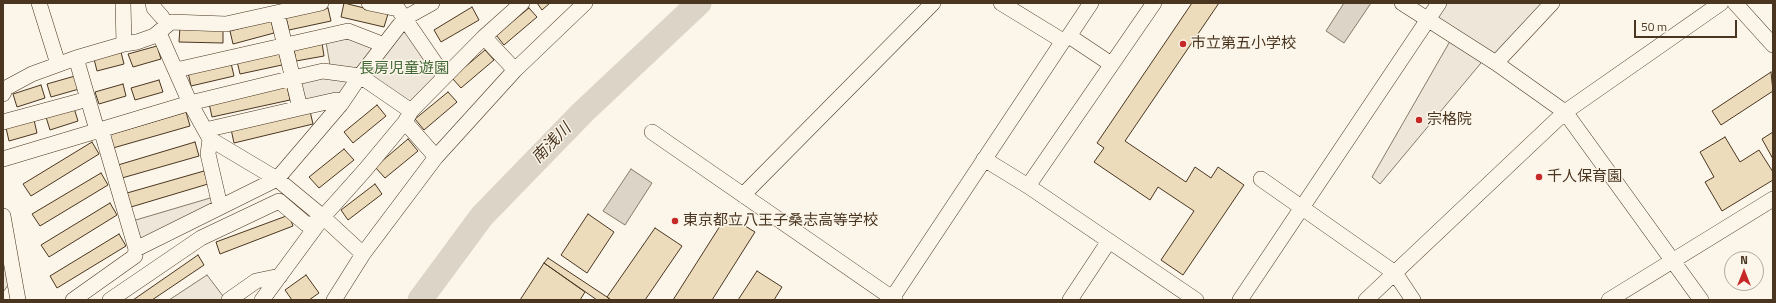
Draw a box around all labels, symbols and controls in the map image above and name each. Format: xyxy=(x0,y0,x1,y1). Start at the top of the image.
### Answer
scale bar xyxy=(1636,12,1739,38)
text: 50 m xyxy=(1641,17,1667,36)
place label: 市立第五小学校 xyxy=(1191,35,1296,53)
marker: 市立第五小学校 xyxy=(1178,39,1188,49)
park label: 長房児童遊園 xyxy=(359,60,449,78)
place label: 宗格院 xyxy=(1427,111,1472,129)
marker: 宗格院 xyxy=(1414,115,1424,125)
water label: 南浅川 xyxy=(528,120,576,168)
place label: 千人保育園 xyxy=(1547,168,1622,186)
marker: 千人保育園 xyxy=(1534,172,1544,182)
place label: 東京都立八王子桑志高等学校 xyxy=(683,212,878,230)
marker: 東京都立八王子桑志高等学校 xyxy=(670,216,680,226)
north arrow xyxy=(1724,251,1764,291)
text: N xyxy=(1740,252,1748,268)

